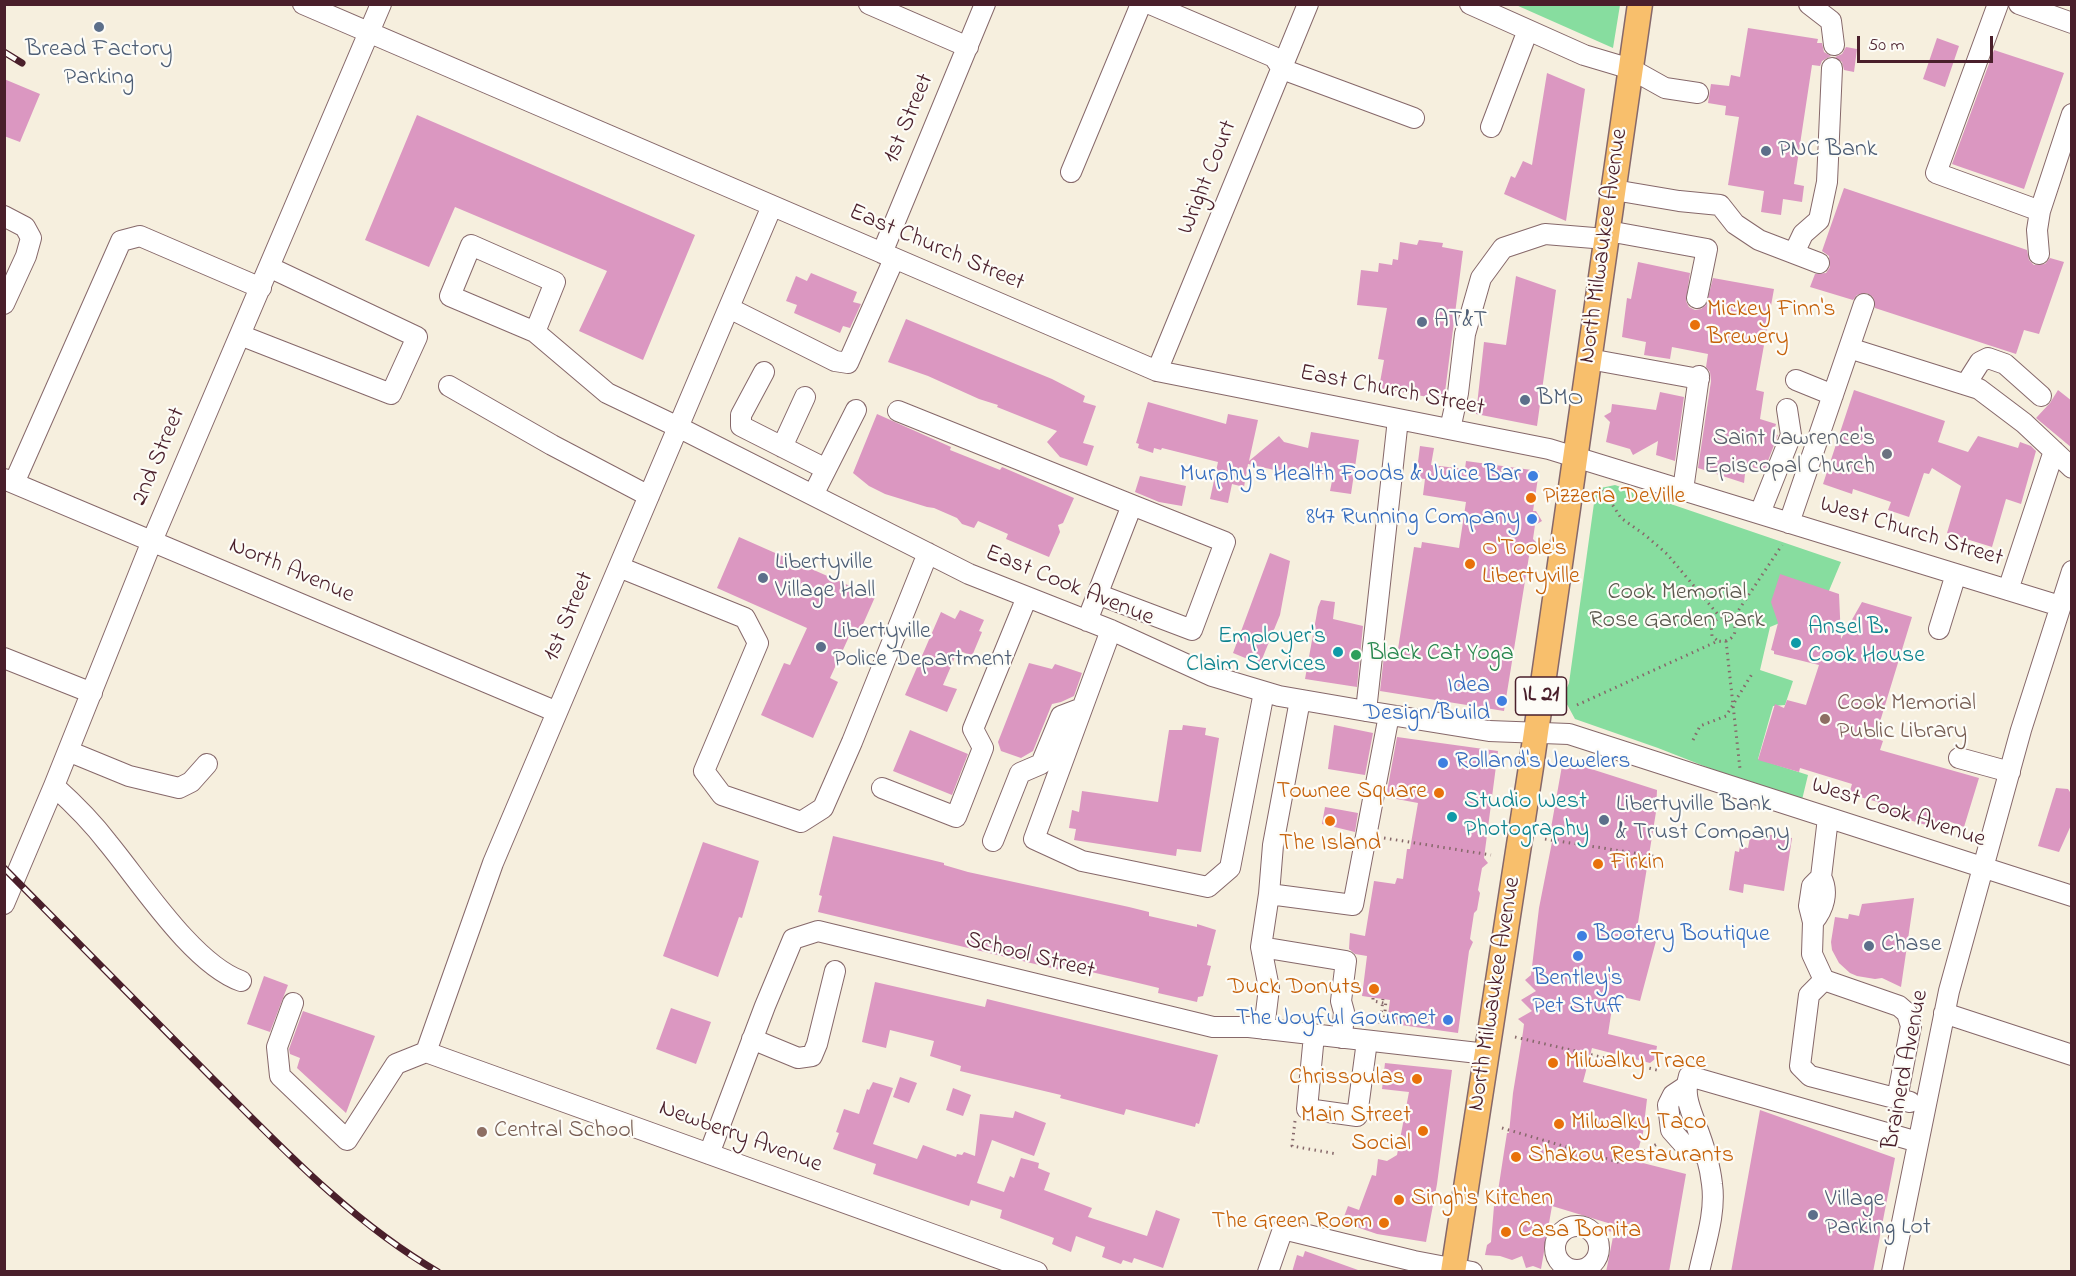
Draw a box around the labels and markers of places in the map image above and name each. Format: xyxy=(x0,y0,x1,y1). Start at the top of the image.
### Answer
marker: Bread Factory Parking xyxy=(92,20,106,34)
place label: Bread Factory Parking xyxy=(25,37,173,93)
place label: PNC Bank xyxy=(1778,137,1877,165)
marker: PNC Bank xyxy=(1759,144,1773,158)
place label: Mickey Finn's Brewery xyxy=(1707,297,1835,353)
place label: AT&T xyxy=(1434,308,1487,336)
marker: AT&T xyxy=(1415,315,1429,329)
marker: Mickey Finn's Brewery xyxy=(1688,318,1702,332)
place label: BMO xyxy=(1537,386,1583,414)
marker: BMO xyxy=(1518,393,1532,407)
place label: Saint Lawrence's Episcopal Church xyxy=(1704,426,1875,482)
marker: Saint Lawrence's Episcopal Church xyxy=(1880,447,1894,461)
place label: Murphy's Health Foods & Juice Bar xyxy=(1180,462,1521,490)
marker: Murphy's Health Foods & Juice Bar xyxy=(1526,469,1540,483)
place label: Pizzeria DeVille xyxy=(1543,484,1685,512)
marker: Pizzeria DeVille xyxy=(1524,491,1538,505)
place label: 847 Running Company xyxy=(1306,505,1520,533)
marker: 847 Running Company xyxy=(1525,512,1539,526)
place label: O'Toole's Libertyville xyxy=(1482,536,1580,592)
place label: Libertyville Village Hall xyxy=(775,550,875,606)
marker: O'Toole's Libertyville xyxy=(1463,557,1477,571)
marker: Libertyville Village Hall xyxy=(756,571,770,585)
place label: Ansel B. Cook House xyxy=(1808,615,1925,671)
place label: Libertyville Police Department xyxy=(833,619,1012,675)
place label: Employer's Claim Services xyxy=(1186,624,1326,680)
marker: Ansel B. Cook House xyxy=(1789,636,1803,650)
marker: Libertyville Police Department xyxy=(814,640,828,654)
place label: Black Cat Yoga xyxy=(1368,641,1514,669)
marker: Employer's Claim Services xyxy=(1331,645,1345,659)
marker: Black Cat Yoga xyxy=(1349,648,1363,662)
place label: Idea Design/Build xyxy=(1363,673,1490,729)
place label: Cook Memorial Public Library xyxy=(1837,691,1976,747)
marker: Idea Design/Build xyxy=(1495,694,1509,708)
marker: Cook Memorial Public Library xyxy=(1818,712,1832,726)
place label: Rolland's Jewelers xyxy=(1455,749,1630,777)
marker: Rolland's Jewelers xyxy=(1436,756,1450,770)
place label: Townee Square xyxy=(1276,779,1427,807)
marker: Townee Square xyxy=(1432,786,1446,800)
place label: Studio West Photography xyxy=(1464,789,1589,845)
place label: Libertyville Bank & Trust Company xyxy=(1616,792,1790,848)
marker: Studio West Photography xyxy=(1445,810,1459,824)
marker: Libertyville Bank & Trust Company xyxy=(1597,813,1611,827)
marker: The Island xyxy=(1323,814,1337,828)
place label: The Island xyxy=(1279,831,1381,859)
place label: Firkin xyxy=(1610,850,1664,878)
marker: Firkin xyxy=(1591,857,1605,871)
place label: Bootery Boutique xyxy=(1594,922,1770,950)
marker: Bootery Boutique xyxy=(1575,929,1589,943)
place label: Chase xyxy=(1881,932,1942,960)
marker: Chase xyxy=(1862,939,1876,953)
marker: Bentley's Pet Stuff xyxy=(1571,949,1585,963)
place label: Bentley's Pet Stuff xyxy=(1532,966,1624,1022)
place label: Duck Donuts xyxy=(1228,975,1362,1003)
marker: Duck Donuts xyxy=(1367,982,1381,996)
place label: The Joyful Gourmet xyxy=(1236,1006,1436,1034)
marker: The Joyful Gourmet xyxy=(1441,1013,1455,1027)
place label: Milwalky Trace xyxy=(1565,1049,1706,1077)
marker: Milwalky Trace xyxy=(1546,1056,1560,1070)
place label: Chrissoulas xyxy=(1289,1065,1405,1093)
marker: Chrissoulas xyxy=(1410,1072,1424,1086)
place label: Main Street Social xyxy=(1301,1103,1411,1159)
place label: Milwalky Taco xyxy=(1571,1110,1706,1138)
marker: Milwalky Taco xyxy=(1552,1117,1566,1131)
place label: Central School xyxy=(494,1118,634,1146)
marker: Main Street Social xyxy=(1416,1124,1430,1138)
marker: Central School xyxy=(475,1125,489,1139)
place label: Shakou Restaurants xyxy=(1528,1143,1734,1171)
marker: Shakou Restaurants xyxy=(1509,1150,1523,1164)
place label: Singh's Kitchen xyxy=(1411,1186,1553,1214)
place label: Village Parking Lot xyxy=(1825,1187,1931,1243)
marker: Singh's Kitchen xyxy=(1392,1193,1406,1207)
marker: Village Parking Lot xyxy=(1806,1208,1820,1222)
place label: The Green Room xyxy=(1211,1209,1372,1237)
marker: The Green Room xyxy=(1377,1216,1391,1230)
place label: Casa Bonita xyxy=(1518,1218,1641,1246)
marker: Casa Bonita xyxy=(1499,1225,1513,1239)

